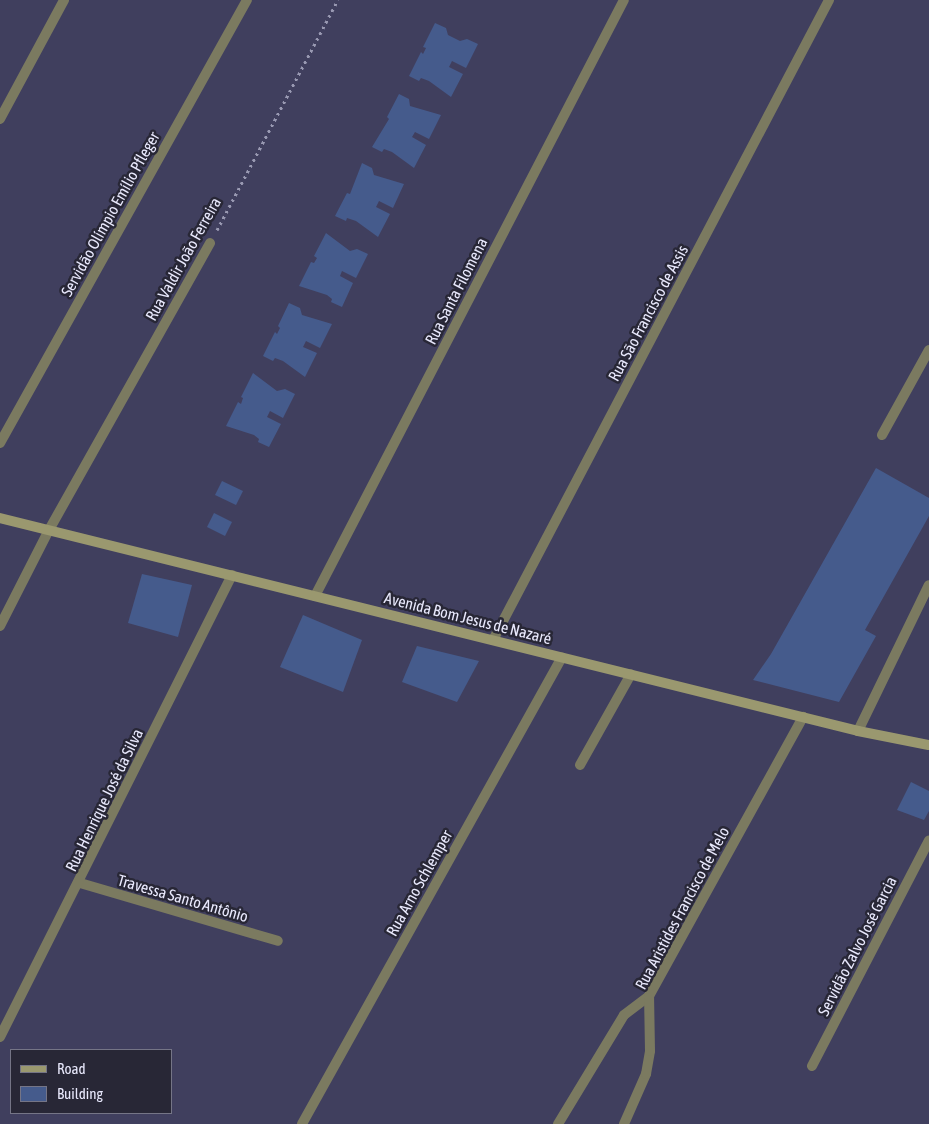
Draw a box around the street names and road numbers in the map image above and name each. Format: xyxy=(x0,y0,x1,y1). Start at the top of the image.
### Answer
street label: Servidão Olímpio Emílio Pfleger xyxy=(57,128,163,300)
street label: Rua Valdir João Ferreira xyxy=(141,194,225,324)
street label: Rua Santa Filomena xyxy=(421,234,491,348)
street label: Rua São Francisco de Assis xyxy=(604,242,692,384)
street label: Avenida Bom Jesus de Nazaré xyxy=(382,588,554,648)
street label: Rua Henrique José da Silva xyxy=(61,726,147,874)
street label: Rua Aristides Francisco de Melo xyxy=(631,823,733,993)
street label: Rua Arno Schlemper xyxy=(382,827,456,939)
street label: Travessa Santo Antônio xyxy=(115,870,251,926)
street label: Servidão Zalvo José Garcia xyxy=(813,873,901,1019)

